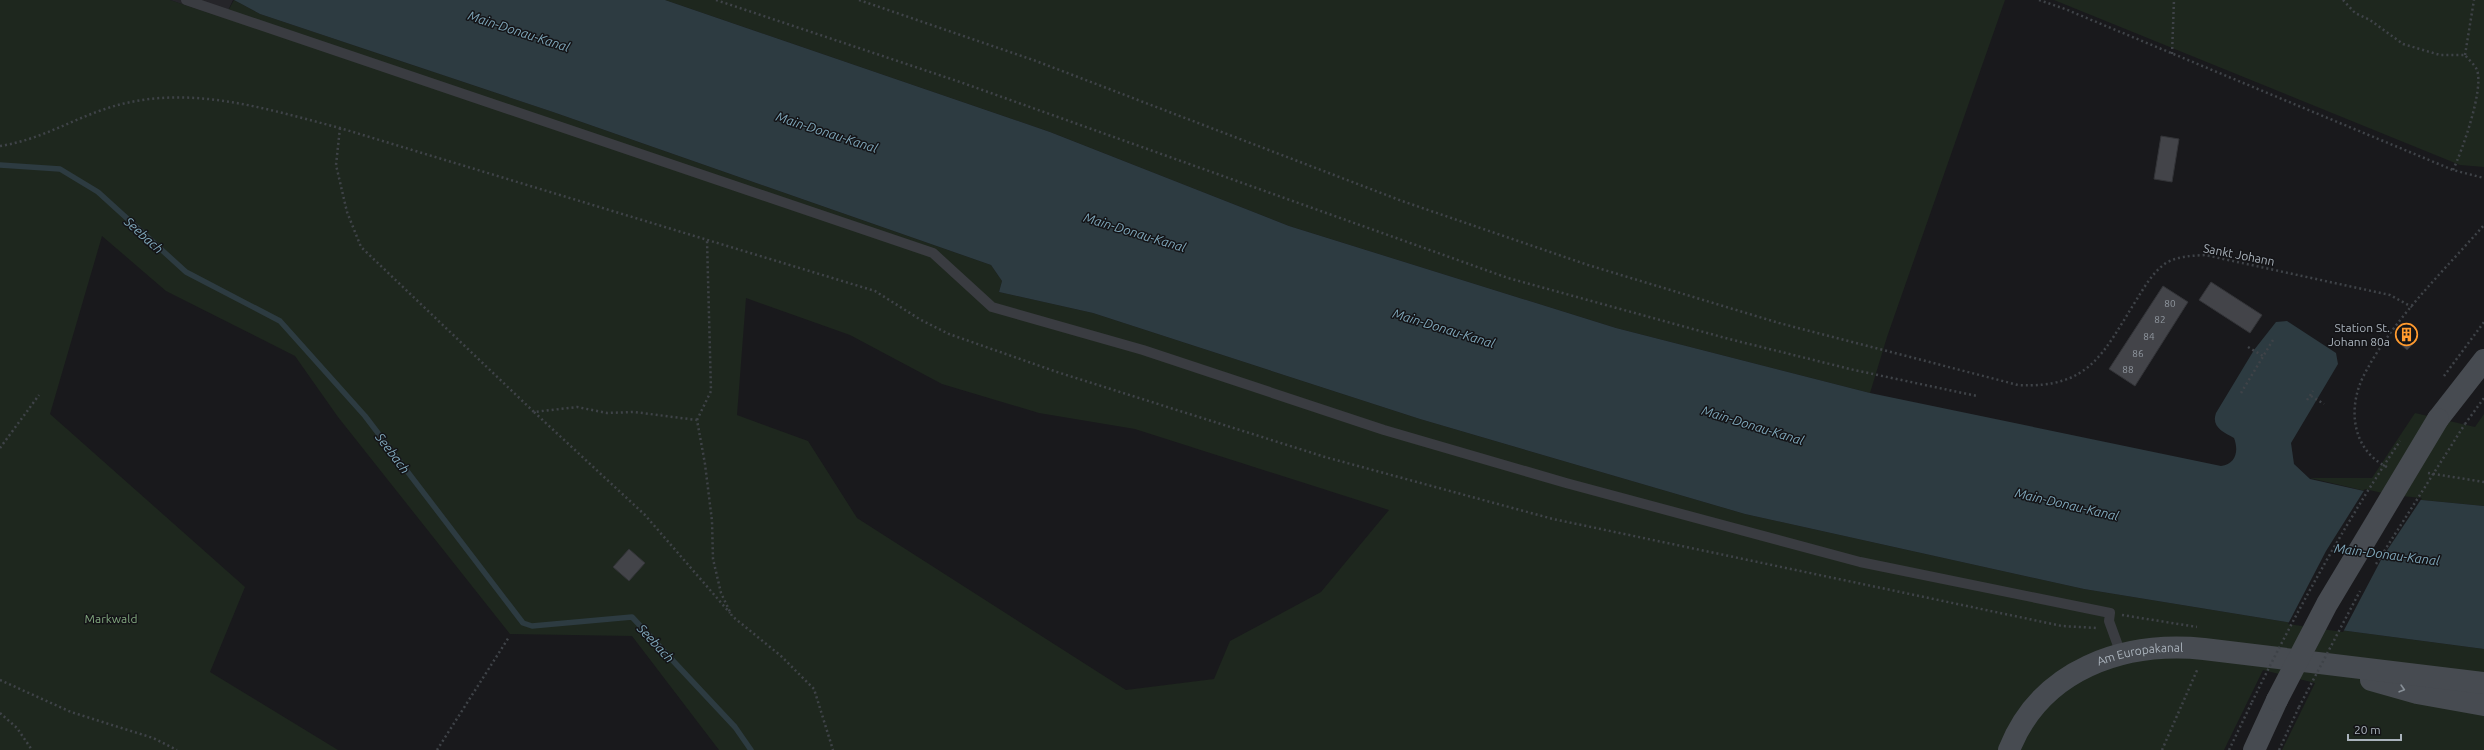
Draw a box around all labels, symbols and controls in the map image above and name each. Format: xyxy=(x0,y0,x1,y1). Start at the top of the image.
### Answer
water label: Main-Donau-Kanal xyxy=(466,8,572,54)
water label: Main-Donau-Kanal xyxy=(774,109,880,155)
water label: Main-Donau-Kanal xyxy=(1082,210,1188,254)
water label: Seebach xyxy=(121,213,166,256)
street label: Sankt Johann xyxy=(2202,241,2276,268)
house number: 80 xyxy=(2164,298,2176,309)
water label: Main-Donau-Kanal xyxy=(1391,306,1497,350)
house number: 82 xyxy=(2154,314,2166,325)
place label: Station St. Johann 80a xyxy=(2328,321,2390,348)
building icon: Station St. Johann 80a xyxy=(2393,322,2419,348)
house number: 84 xyxy=(2143,331,2155,342)
house number: 86 xyxy=(2132,348,2144,359)
house number: 88 xyxy=(2122,364,2134,375)
water label: Main-Donau-Kanal xyxy=(1700,403,1806,447)
water label: Seebach xyxy=(373,429,413,476)
water label: Main-Donau-Kanal xyxy=(2014,485,2121,523)
water label: Main-Donau-Kanal xyxy=(2333,541,2441,567)
park label: Markwald xyxy=(85,612,137,625)
water label: Seebach xyxy=(634,620,677,665)
street label: Am Europakanal xyxy=(2095,641,2183,668)
one-way arrow xyxy=(2398,684,2405,693)
scale bar xyxy=(2348,716,2401,742)
text: 20 m xyxy=(2354,723,2381,736)

